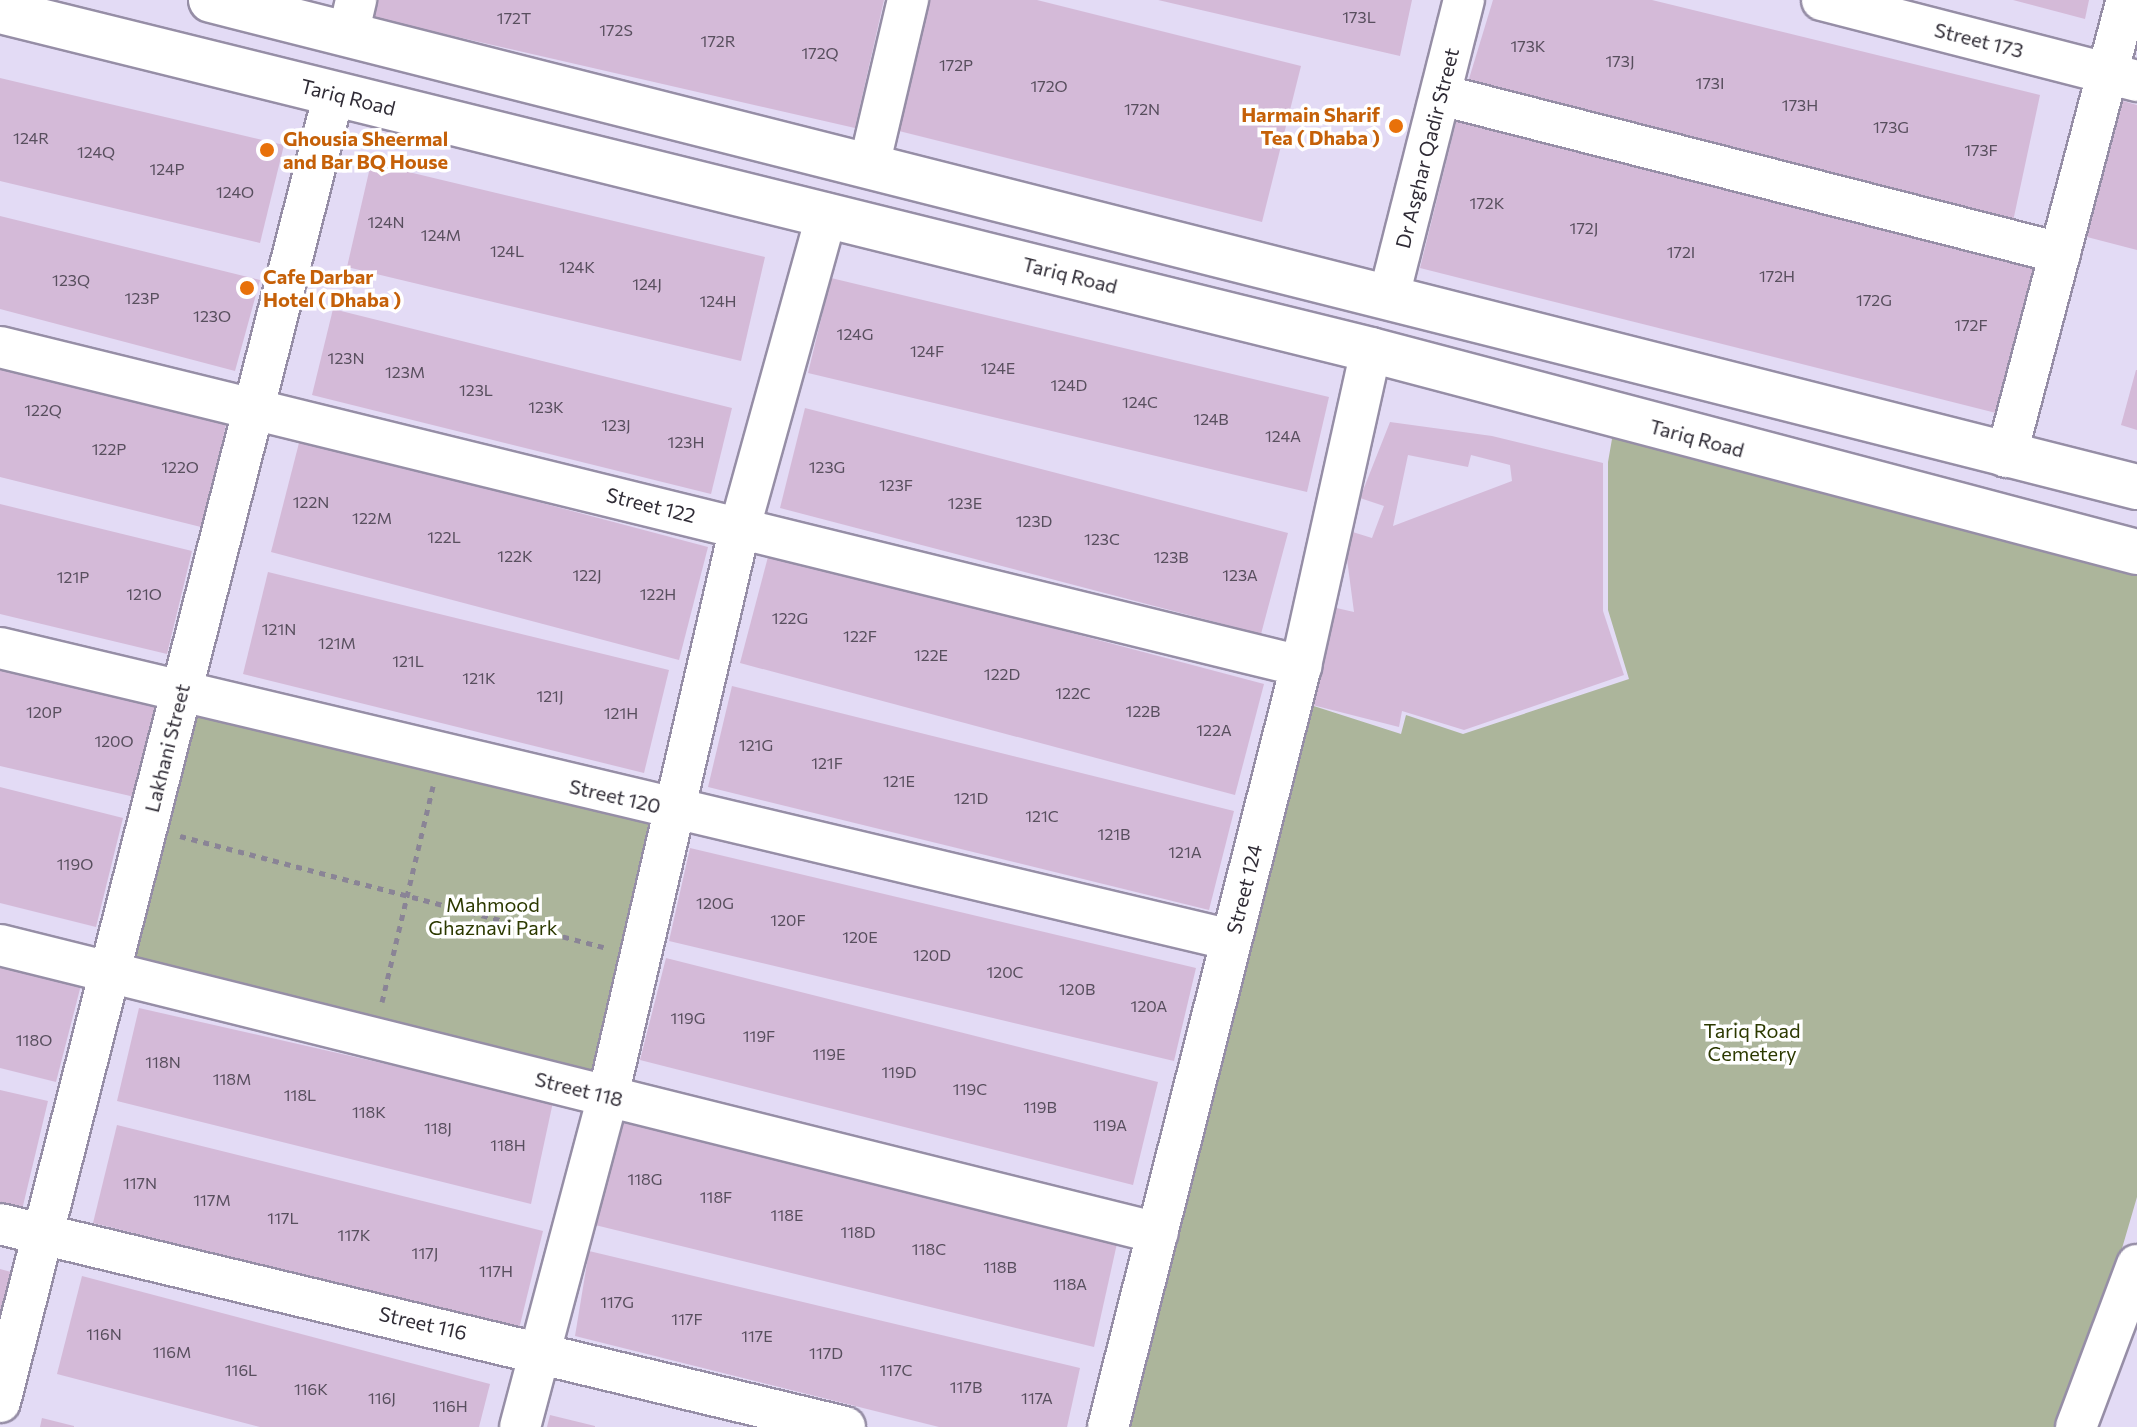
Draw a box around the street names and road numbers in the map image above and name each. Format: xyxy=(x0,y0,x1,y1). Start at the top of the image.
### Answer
street label: Street 173 xyxy=(1932,17,2026,63)
street label: Dr Asghar Qadir Street xyxy=(1390,45,1464,251)
street label: Tariq Road xyxy=(298,74,398,120)
street label: Tariq Road xyxy=(1020,252,1120,298)
street label: Tariq Road xyxy=(1647,414,1747,462)
street label: Street 122 xyxy=(604,482,698,528)
street label: Lakhani Street xyxy=(139,681,195,815)
street label: Street 120 xyxy=(567,774,663,818)
street label: Street 124 xyxy=(1221,842,1267,936)
street label: Street 118 xyxy=(533,1067,625,1111)
street label: Street 116 xyxy=(377,1301,469,1345)

